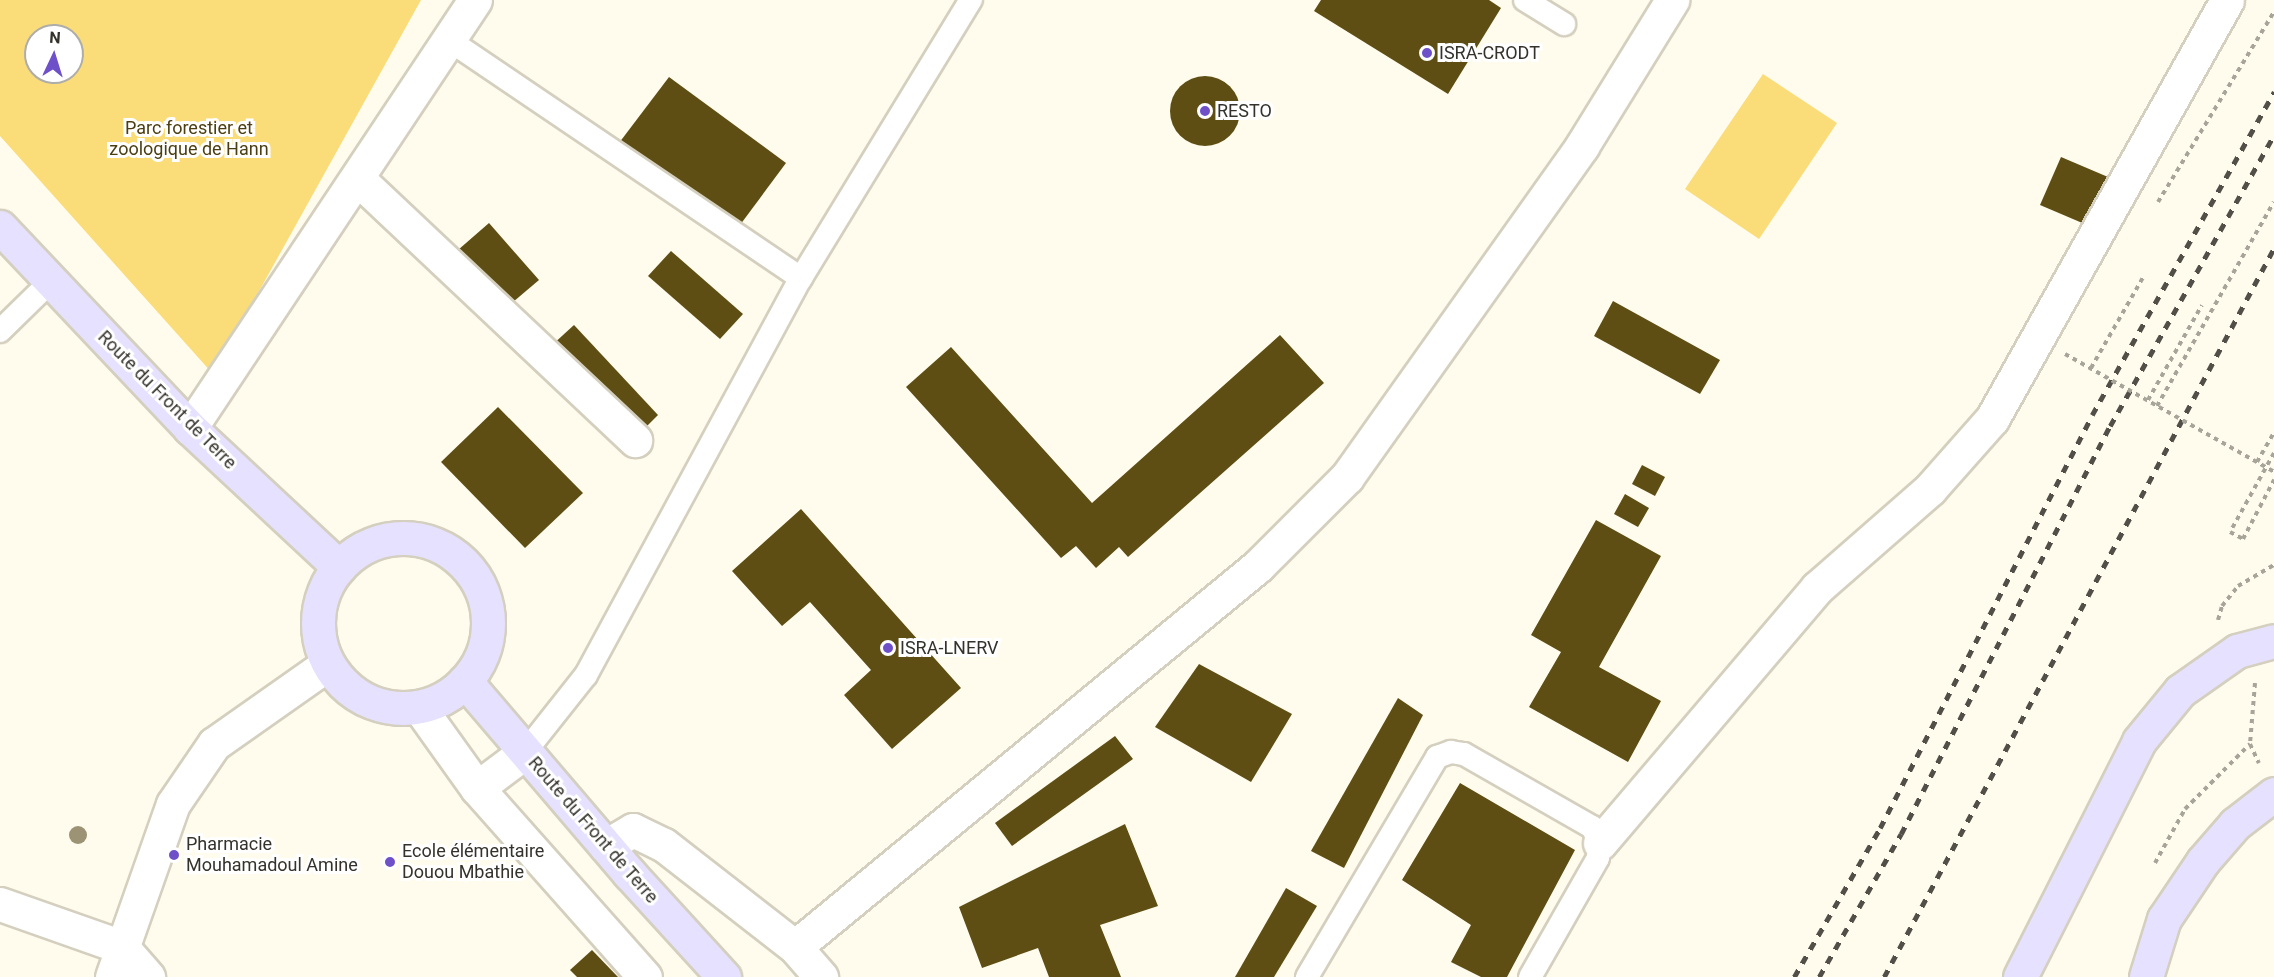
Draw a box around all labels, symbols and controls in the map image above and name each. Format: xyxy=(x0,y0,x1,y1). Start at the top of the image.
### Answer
north arrow xyxy=(24,24,84,84)
text: N xyxy=(49,28,61,47)
place label: ISRA-CRODT xyxy=(1439,42,1540,64)
marker: ISRA-CRODT xyxy=(1420,46,1434,60)
place label: RESTO xyxy=(1217,100,1272,122)
marker: RESTO xyxy=(1198,104,1212,118)
park label: Parc forestier et zoologique de Hann xyxy=(109,118,269,160)
street label: Route du Front de Terre xyxy=(93,326,241,474)
place label: ISRA-LNERV xyxy=(900,637,999,659)
marker: ISRA-LNERV xyxy=(881,641,895,655)
street label: Route du Front de Terre xyxy=(523,752,663,908)
place label: Pharmacie Mouhamadoul Amine xyxy=(186,834,358,876)
place label: Ecole élémentaire Douou Mbathie xyxy=(402,841,544,884)
marker: Pharmacie Mouhamadoul Amine xyxy=(167,848,181,862)
marker: Ecole élémentaire Douou Mbathie xyxy=(383,855,397,869)

